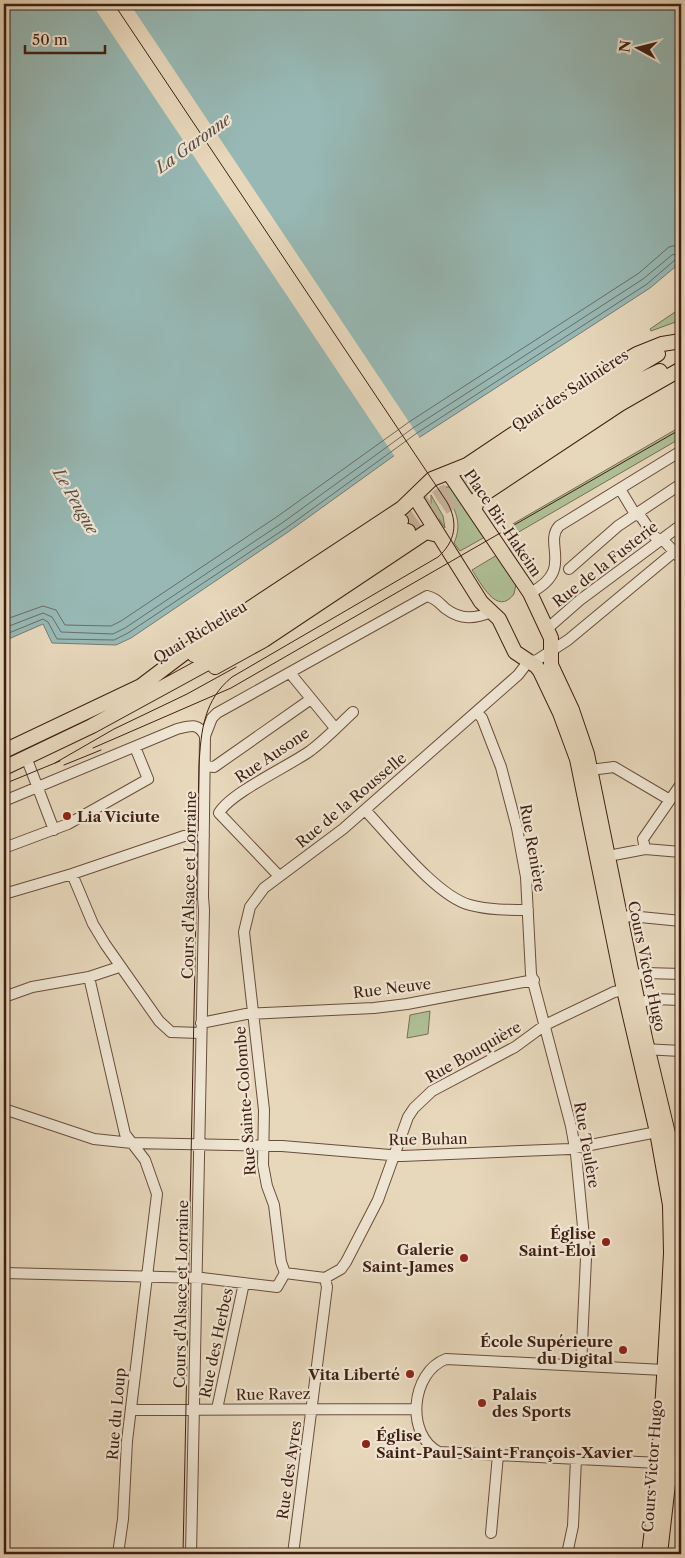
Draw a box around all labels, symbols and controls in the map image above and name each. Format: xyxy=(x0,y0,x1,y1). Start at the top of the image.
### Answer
scale bar xyxy=(25,22,105,54)
north arrow xyxy=(612,22,662,72)
text: 50 m xyxy=(32,30,68,49)
text: N xyxy=(615,39,635,54)
water label: La Garonne xyxy=(150,108,236,178)
street label: Quai des Salinières xyxy=(508,345,632,435)
water label: Le Peugue xyxy=(48,462,104,539)
street label: Place Bir-Hakeim xyxy=(460,466,546,580)
street label: Rue de la Fusterie xyxy=(548,517,662,611)
street label: Quai Richelieu xyxy=(150,597,250,667)
street label: Rue Ausone xyxy=(231,723,313,787)
street label: Rue de la Rousselle xyxy=(292,748,410,852)
street label: Cours d'Alsace et Lorraine xyxy=(178,791,200,979)
street label: Rue Renière xyxy=(516,803,550,893)
place label: Lia Viciute xyxy=(77,807,160,826)
marker: Lia Viciute xyxy=(61,810,73,822)
street label: Cours Victor Hugo xyxy=(624,899,670,1033)
street label: Rue Neuve xyxy=(352,974,432,1002)
street label: Rue Bouquière xyxy=(422,1017,524,1087)
street label: Rue Sainte-Colombe xyxy=(230,1026,260,1176)
street label: Rue Teulère xyxy=(570,1100,604,1190)
street label: Rue Buhan xyxy=(388,1129,468,1149)
street label: Cours d'Alsace et Lorraine xyxy=(170,1200,192,1388)
place label: Église Saint-Éloi xyxy=(519,1224,597,1260)
marker: Église Saint-Éloi xyxy=(600,1236,612,1248)
place label: Galerie Saint-James xyxy=(362,1240,454,1276)
marker: Galerie Saint-James xyxy=(458,1252,470,1264)
street label: Rue des Herbes xyxy=(195,1286,237,1400)
place label: École Supérieure du Digital xyxy=(480,1332,613,1368)
marker: École Supérieure du Digital xyxy=(617,1344,629,1356)
place label: Vita Liberté xyxy=(307,1365,400,1384)
street label: Rue du Loup xyxy=(103,1367,129,1461)
marker: Vita Liberté xyxy=(404,1368,416,1380)
street label: Rue Ravez xyxy=(235,1384,311,1404)
place label: Palais des Sports xyxy=(492,1385,571,1421)
marker: Palais des Sports xyxy=(476,1397,488,1409)
street label: Cours Victor Hugo xyxy=(638,1399,666,1533)
street label: Rue des Ayres xyxy=(273,1419,305,1521)
place label: Église Saint-Paul-Saint-François-Xavier xyxy=(376,1426,634,1462)
marker: Église Saint-Paul-Saint-François-Xavier xyxy=(360,1438,372,1450)

